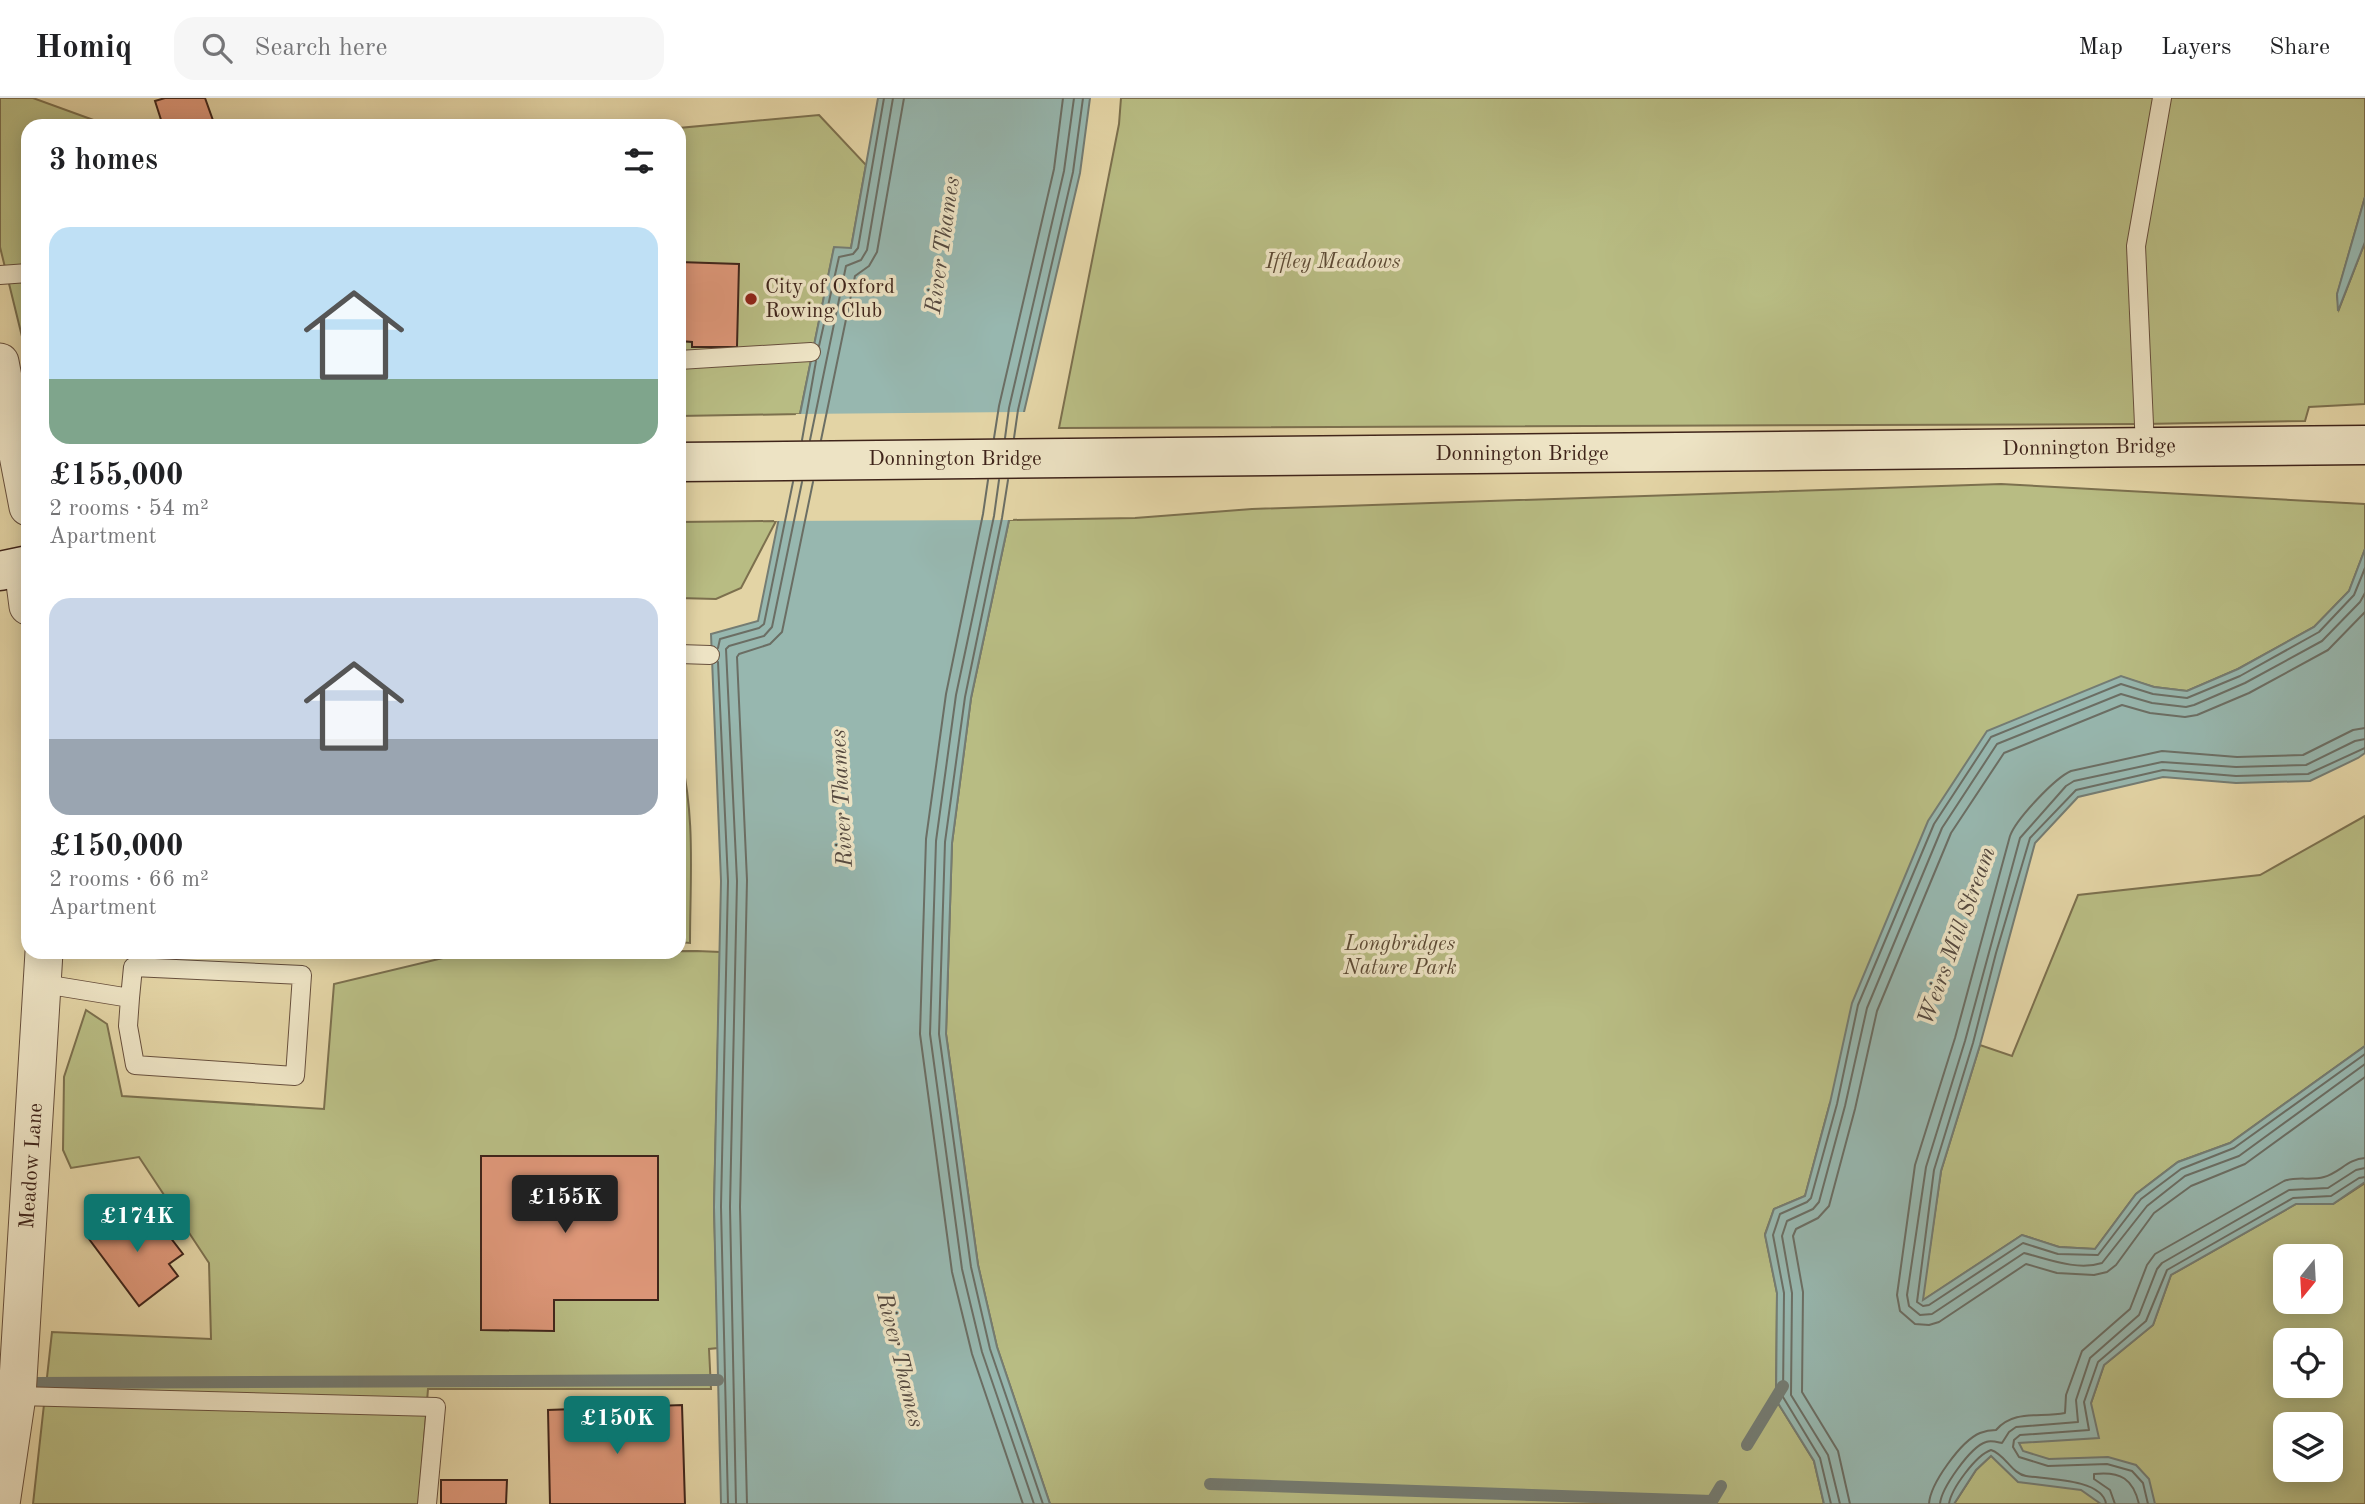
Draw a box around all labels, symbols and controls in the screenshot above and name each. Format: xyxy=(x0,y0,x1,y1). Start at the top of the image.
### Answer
search box xyxy=(174,17,664,80)
icon: search xyxy=(198,29,236,67)
text: Homiq xyxy=(35,32,132,65)
text: Search here xyxy=(254,35,387,61)
text: Map xyxy=(2079,36,2123,60)
text: Layers xyxy=(2161,36,2231,60)
text: Share xyxy=(2269,36,2330,60)
icon: filters xyxy=(620,142,658,180)
text: 3 homes xyxy=(49,146,158,176)
water label: River Thames xyxy=(922,175,964,316)
park label: Iffley Meadows xyxy=(1264,252,1401,273)
icon: home xyxy=(291,272,417,398)
place label: City of Oxford Rowing Club xyxy=(765,277,895,322)
marker: City of Oxford Rowing Club xyxy=(743,291,759,307)
street label: Donnington Bridge xyxy=(2002,436,2176,460)
street label: Donnington Bridge xyxy=(1435,444,1609,465)
street label: Donnington Bridge xyxy=(868,449,1042,470)
text: £155,000 xyxy=(49,461,183,491)
text: 2 rooms · 54 m² xyxy=(49,497,209,520)
text: Apartment xyxy=(49,525,157,548)
icon: home xyxy=(291,643,417,769)
water label: River Thames xyxy=(827,728,857,869)
text: £150,000 xyxy=(49,832,183,862)
water label: Weirs Mill Stream xyxy=(1914,844,2000,1028)
text: 2 rooms · 66 m² xyxy=(49,868,209,891)
text: Apartment xyxy=(49,896,157,919)
park label: Longbridges Nature Park xyxy=(1342,934,1457,979)
street label: Meadow Lane xyxy=(17,1102,47,1230)
pin: £155K xyxy=(516,1176,614,1235)
text: £155K xyxy=(528,1186,602,1209)
pin: £174K xyxy=(88,1194,186,1254)
text: £174K xyxy=(100,1205,174,1228)
north arrow xyxy=(2273,1244,2343,1314)
map controls xyxy=(2273,1244,2343,1482)
water label: River Thames xyxy=(872,1289,928,1430)
button: locate xyxy=(2273,1328,2343,1398)
pin: £150K xyxy=(568,1396,666,1456)
text: £150K xyxy=(580,1407,654,1430)
button: layers xyxy=(2273,1412,2343,1482)

